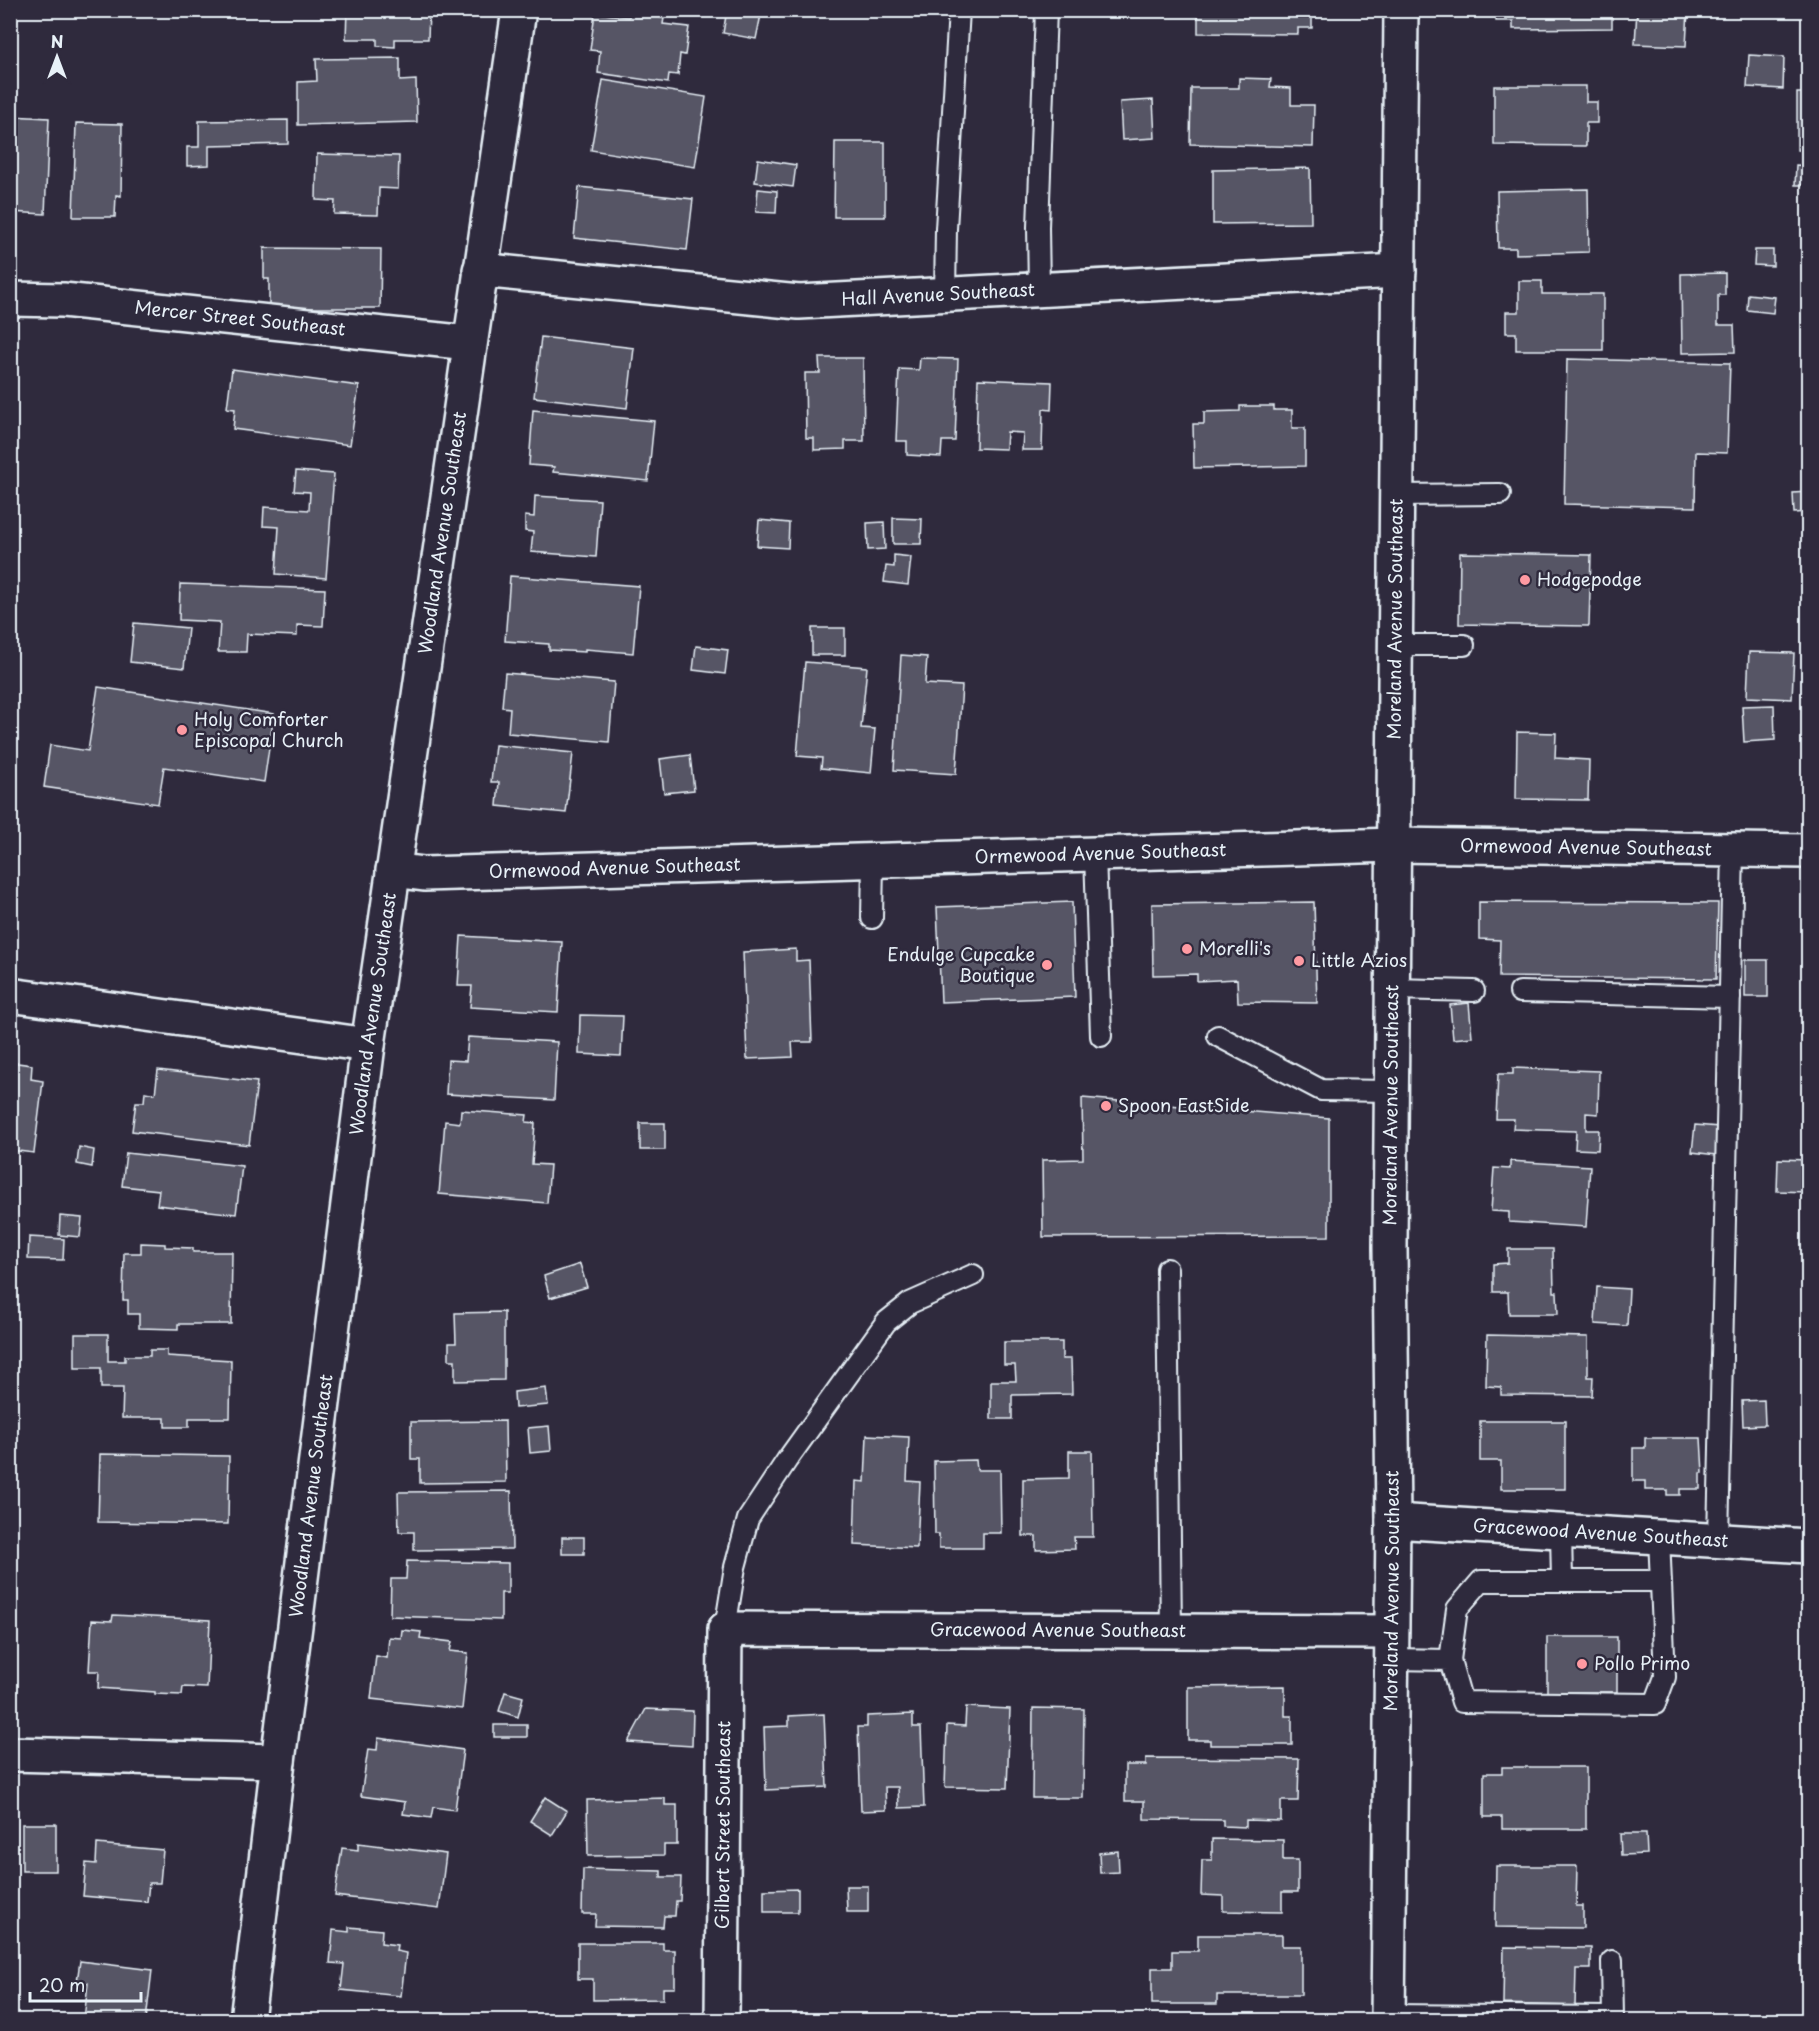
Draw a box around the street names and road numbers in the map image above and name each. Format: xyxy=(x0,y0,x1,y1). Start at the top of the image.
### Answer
street label: Hall Avenue Southeast xyxy=(841,275,1036,312)
street label: Mercer Street Southeast xyxy=(133,293,347,342)
street label: Woodland Avenue Southeast xyxy=(410,410,472,656)
street label: Moreland Avenue Southeast xyxy=(1380,498,1409,740)
street label: Ormewood Avenue Southeast xyxy=(1460,831,1712,862)
street label: Ormewood Avenue Southeast xyxy=(974,835,1227,870)
street label: Ormewood Avenue Southeast xyxy=(488,850,741,884)
street label: Woodland Avenue Southeast xyxy=(342,890,402,1137)
street label: Moreland Avenue Southeast xyxy=(1375,984,1404,1226)
street label: Woodland Avenue Southeast xyxy=(281,1373,338,1619)
street label: Moreland Avenue Southeast xyxy=(1376,1470,1405,1712)
street label: Gracewood Avenue Southeast xyxy=(1472,1511,1729,1553)
street label: Gracewood Avenue Southeast xyxy=(930,1615,1186,1643)
street label: Gilbert Street Southeast xyxy=(708,1721,736,1929)

